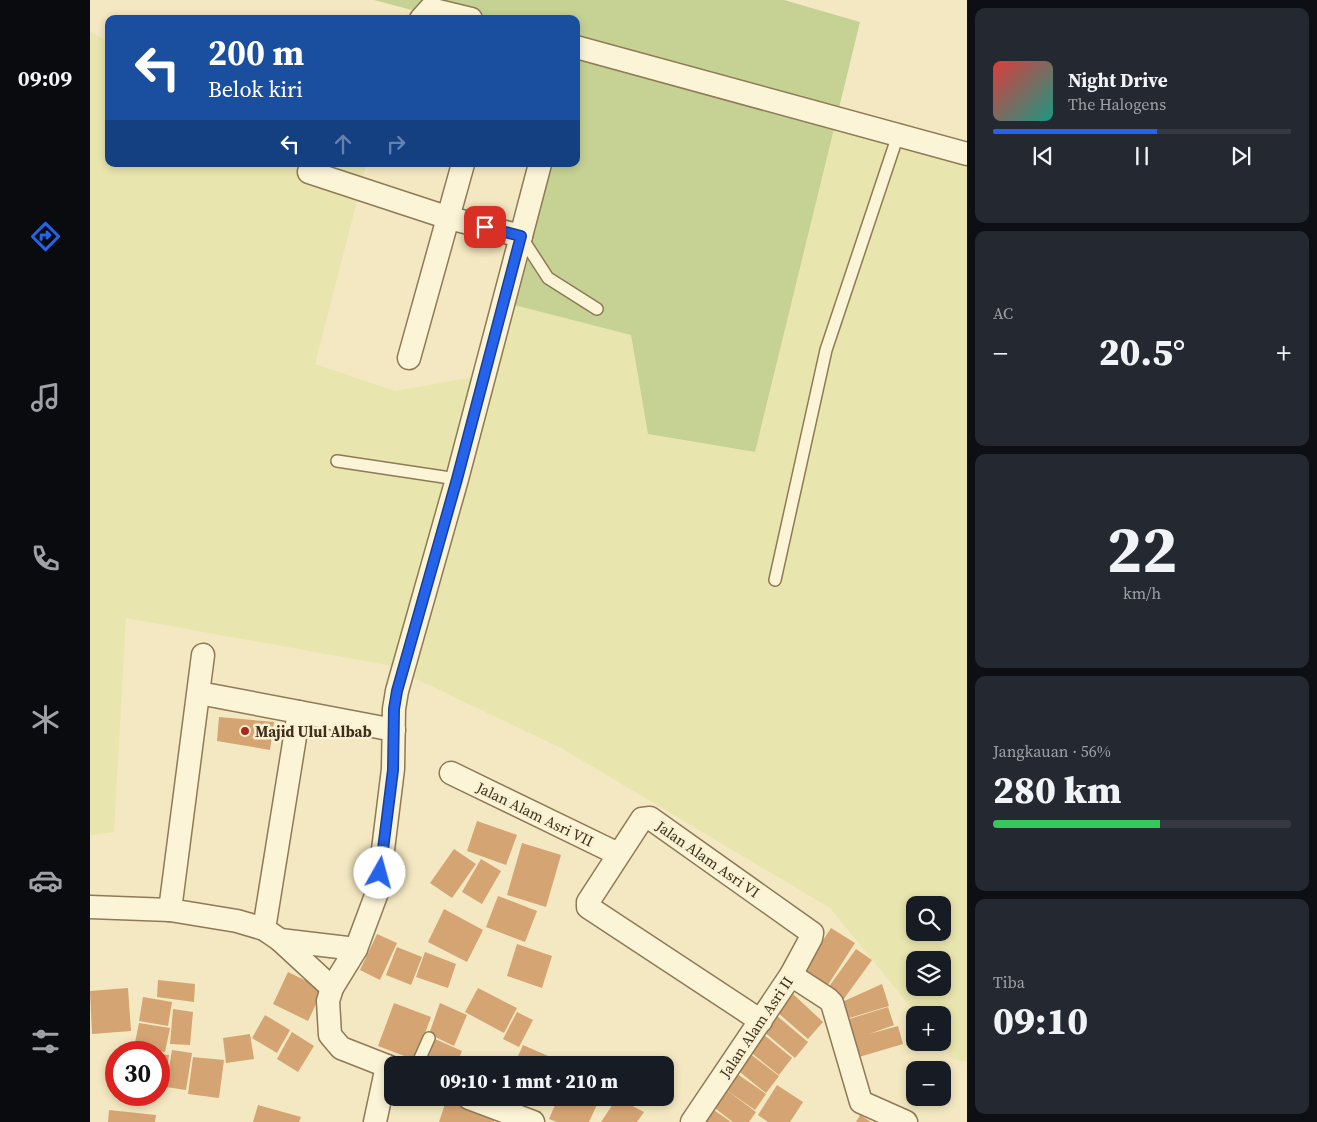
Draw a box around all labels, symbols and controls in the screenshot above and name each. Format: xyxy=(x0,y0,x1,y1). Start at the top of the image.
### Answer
text: 200 m xyxy=(208,29,304,77)
icon: left xyxy=(125,35,190,100)
text: 09:09 xyxy=(18,63,72,93)
text: Night Drive xyxy=(1068,67,1168,93)
text: Belok kiri xyxy=(208,74,303,104)
text: The Halogens xyxy=(1068,93,1166,115)
icon: left xyxy=(276,130,304,158)
icon: ahead xyxy=(329,130,357,158)
icon: right xyxy=(382,130,410,158)
icon: previous xyxy=(1029,142,1057,170)
icon: pause xyxy=(1128,142,1156,170)
icon: next xyxy=(1227,142,1255,170)
pin xyxy=(464,206,506,248)
icon: arrive xyxy=(471,213,499,241)
icon: directions xyxy=(28,219,63,254)
text: AC xyxy=(993,302,1013,324)
text: 20.5° xyxy=(1099,326,1185,378)
text: − xyxy=(993,334,1008,372)
text: + xyxy=(1276,334,1291,372)
icon: music xyxy=(28,380,63,415)
text: 22 xyxy=(1107,505,1177,594)
icon: phone xyxy=(28,541,63,576)
text: km/h xyxy=(1123,582,1161,604)
icon: climate xyxy=(28,702,63,737)
place label: Majid Ulul Albab xyxy=(255,721,372,742)
marker: Majid Ulul Albab xyxy=(239,725,251,737)
text: Jangkauan · 56% xyxy=(993,740,1111,762)
text: 280 km xyxy=(993,764,1121,816)
street label: Jalan Alam Asri VII xyxy=(472,776,597,851)
street label: Jalan Alam Asri VI xyxy=(651,815,764,903)
position arrow xyxy=(353,846,405,898)
icon: car xyxy=(28,863,63,898)
map controls xyxy=(906,896,951,1106)
button: search xyxy=(906,896,951,941)
button: layers xyxy=(906,951,951,996)
text: Tiba xyxy=(993,971,1025,993)
street label: Jalan Alam Asri II xyxy=(714,972,798,1083)
text: 09:10 xyxy=(993,995,1088,1047)
button: + xyxy=(906,1006,951,1051)
icon: filters xyxy=(28,1024,63,1059)
speed limit sign: 30 xyxy=(105,1041,170,1106)
button: − xyxy=(906,1061,951,1106)
text: 09:10 · 1 mnt · 210 m xyxy=(440,1068,618,1094)

